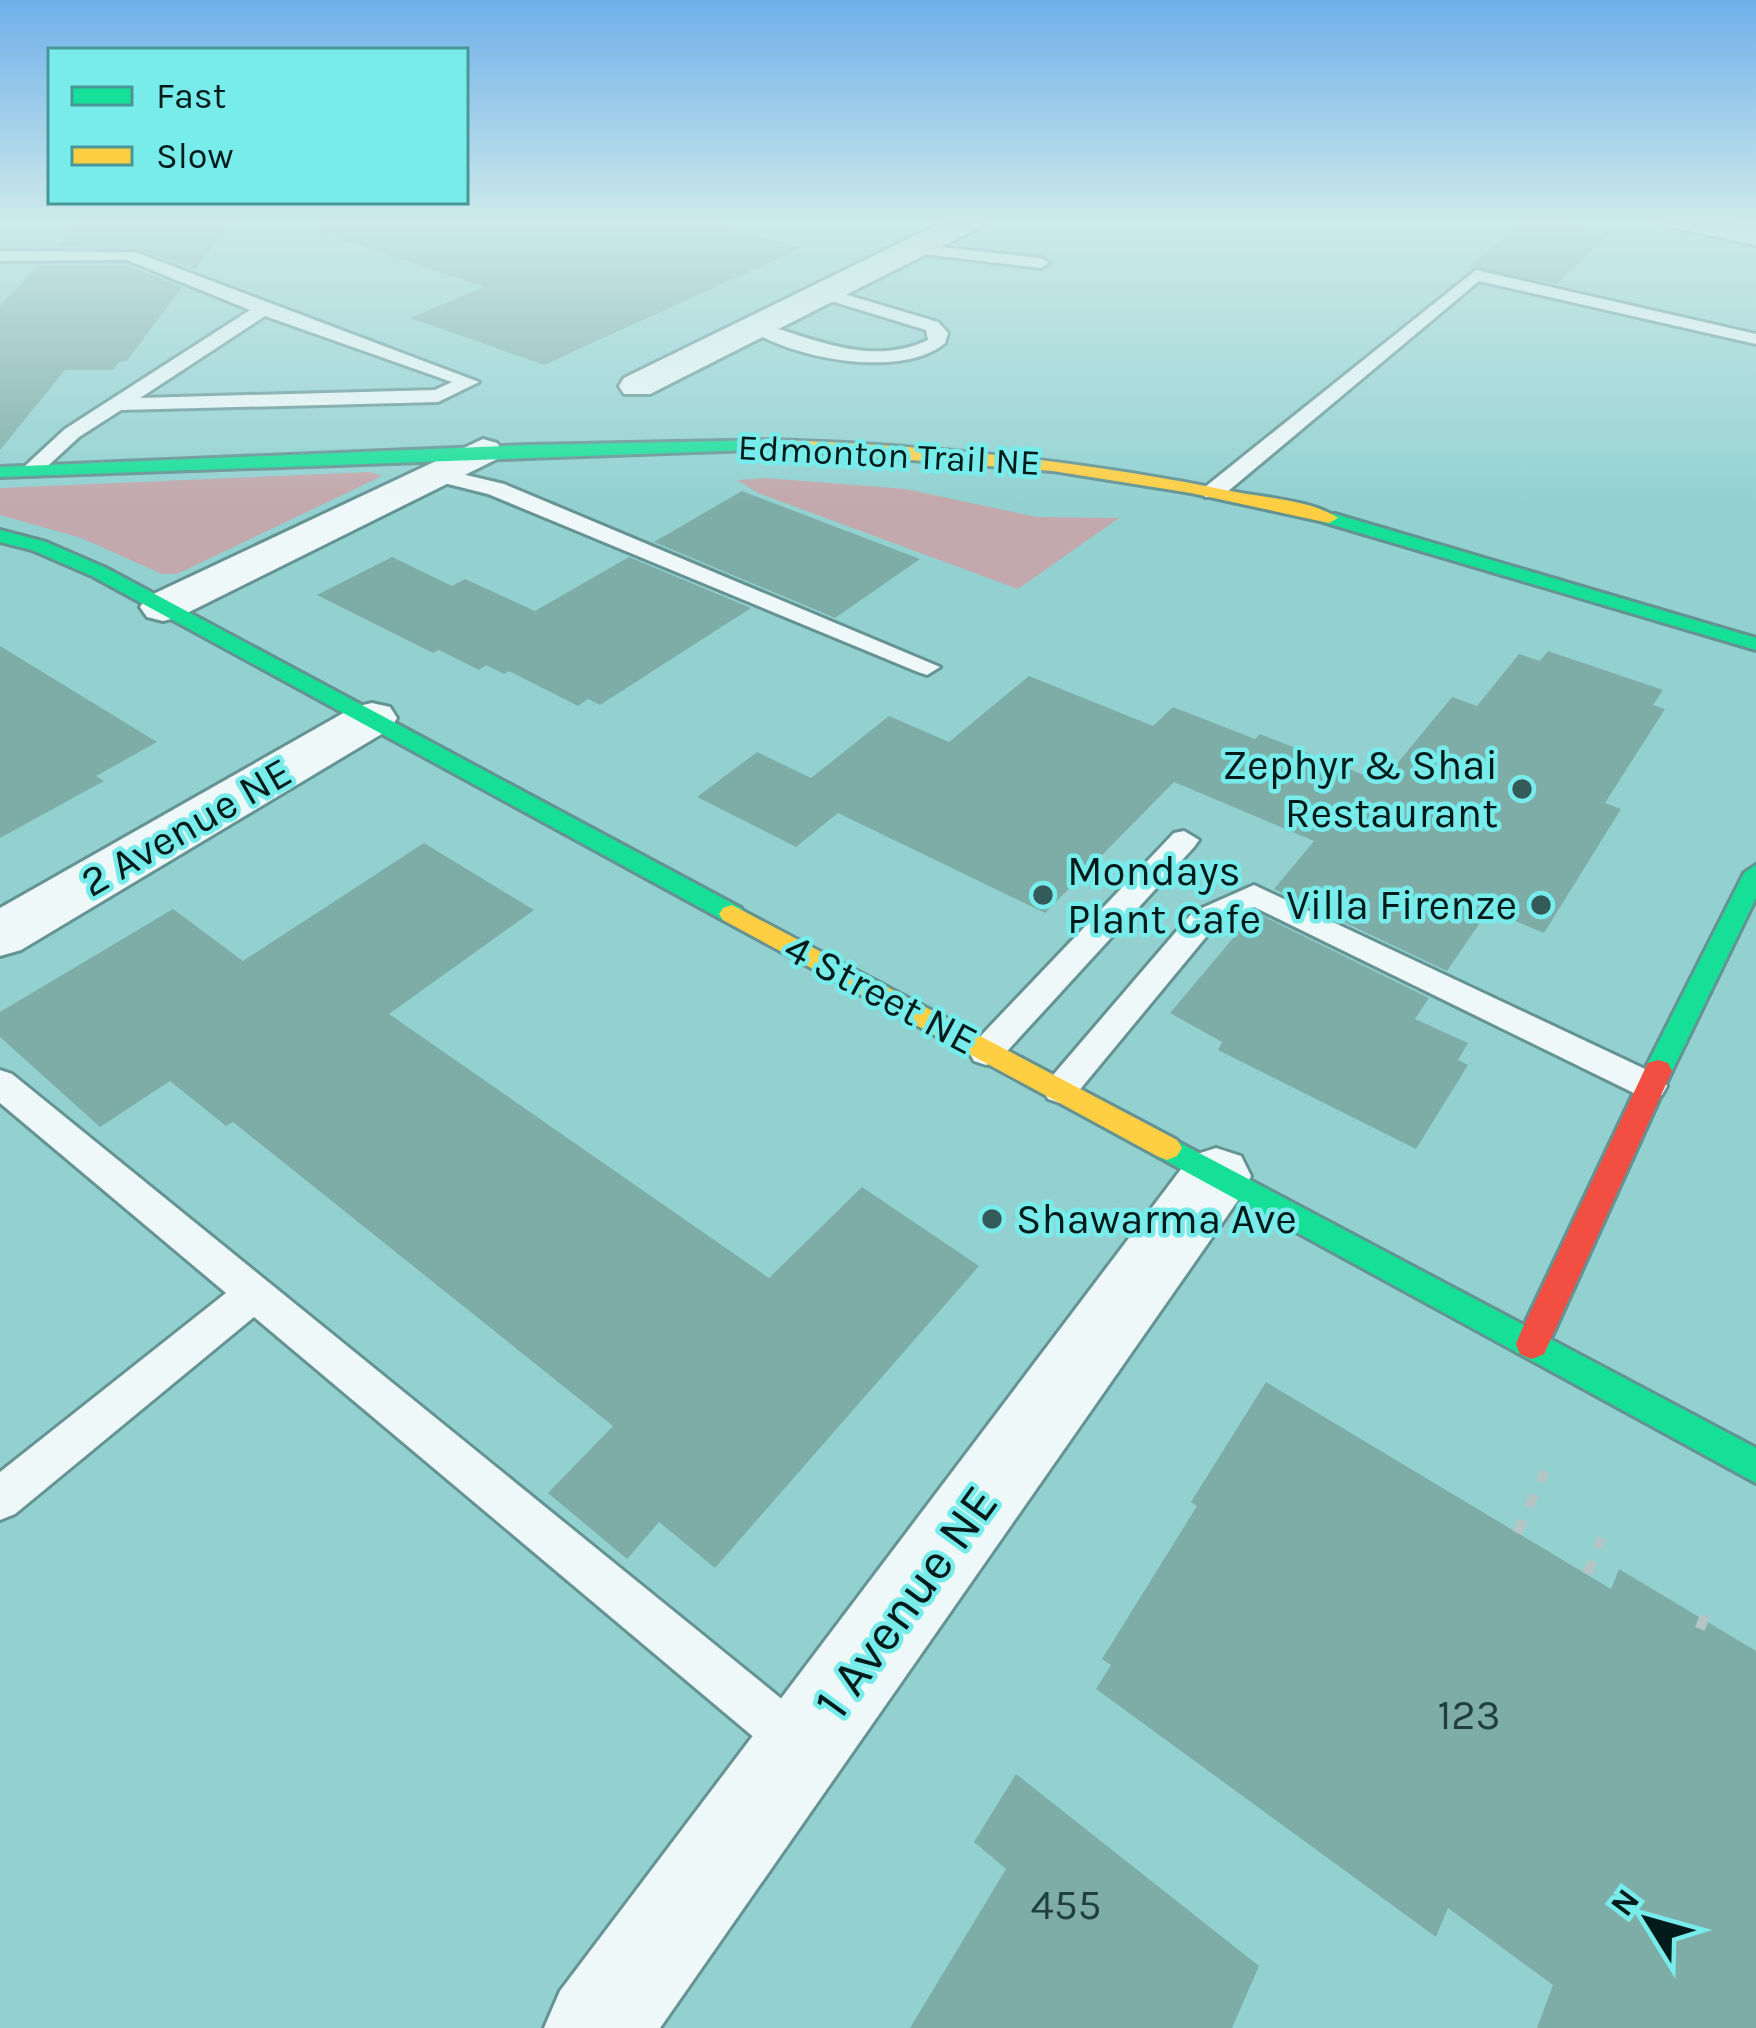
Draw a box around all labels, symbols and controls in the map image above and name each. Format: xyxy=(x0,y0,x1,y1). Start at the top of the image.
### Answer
legend xyxy=(48,48,468,204)
text: Fast xyxy=(156,75,226,117)
text: Slow xyxy=(156,135,234,177)
street label: Edmonton Trail NE xyxy=(737,426,1041,484)
place label: Zephyr & Shai Restaurant xyxy=(1222,740,1498,838)
street label: 2 Avenue NE xyxy=(72,747,300,907)
marker: Zephyr & Shai Restaurant xyxy=(1509,776,1535,802)
place label: Mondays Plant Cafe xyxy=(1067,846,1261,944)
place label: Villa Firenze xyxy=(1286,880,1517,930)
marker: Mondays Plant Cafe xyxy=(1030,882,1056,908)
marker: Villa Firenze xyxy=(1528,892,1554,918)
street label: 4 Street NE xyxy=(776,922,986,1066)
place label: Shawarma Ave xyxy=(1016,1194,1297,1244)
marker: Shawarma Ave xyxy=(979,1206,1005,1232)
street label: 1 Avenue NE xyxy=(802,1474,1010,1730)
house number: 123 xyxy=(1437,1690,1501,1740)
north arrow xyxy=(1588,1860,1708,1980)
house number: 455 xyxy=(1031,1880,1101,1930)
text: N xyxy=(1603,1882,1647,1923)

